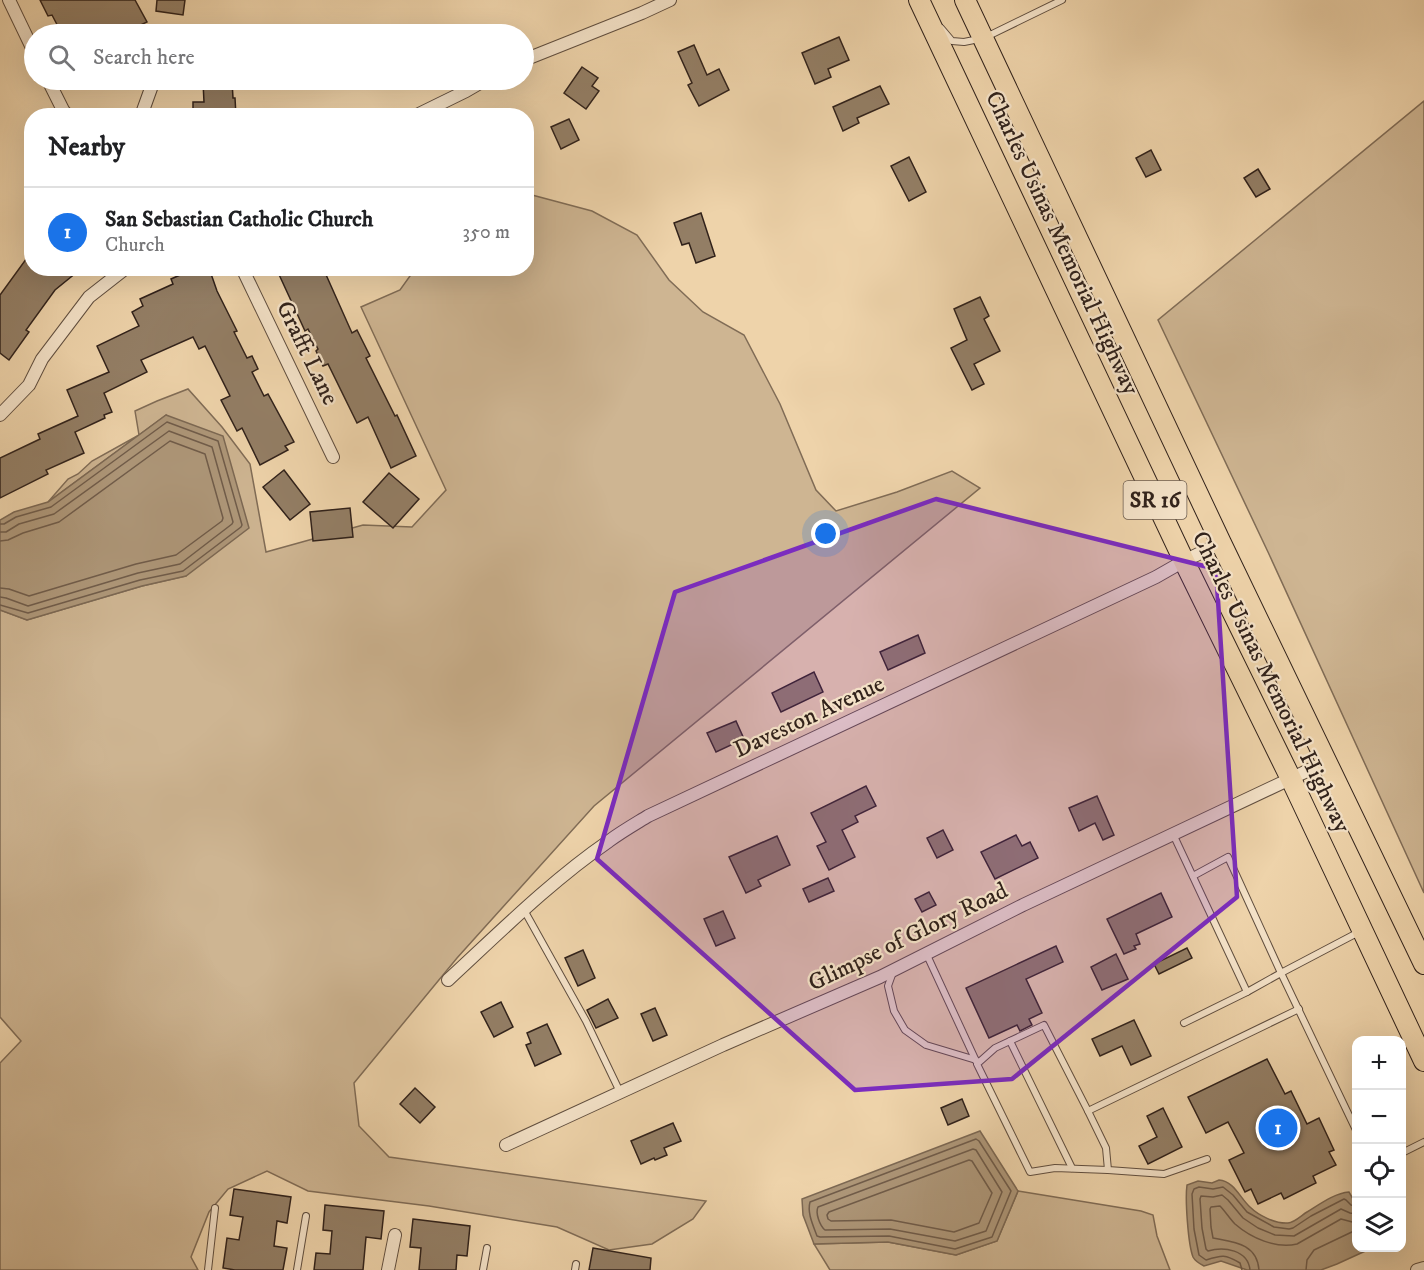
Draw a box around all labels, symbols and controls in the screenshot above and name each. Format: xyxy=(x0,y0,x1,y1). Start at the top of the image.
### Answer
search box xyxy=(24,24,534,90)
icon: search xyxy=(45,41,78,74)
text: Search here xyxy=(93,44,195,71)
street label: Charles Usinas Memorial Highway xyxy=(978,86,1146,400)
text: Nearby xyxy=(48,131,125,164)
text: San Sebastian Catholic Church xyxy=(105,206,373,233)
text: 1 xyxy=(64,220,71,245)
text: 350 m xyxy=(463,220,510,245)
text: Church xyxy=(105,233,165,258)
street label: Grafft Lane xyxy=(269,296,345,410)
road number: SR 16 xyxy=(1124,481,1186,519)
your location xyxy=(811,519,840,548)
street label: Charles Usinas Memorial Highway xyxy=(1185,526,1357,838)
street label: Daveston Avenue xyxy=(729,669,889,765)
street label: Glimpse of Glory Road xyxy=(803,876,1013,998)
map controls xyxy=(1352,1036,1406,1252)
button: + xyxy=(1352,1036,1406,1090)
button: − xyxy=(1352,1090,1406,1144)
pin: 1 xyxy=(1258,1106,1298,1150)
button: locate xyxy=(1352,1144,1406,1198)
button: layers xyxy=(1352,1198,1406,1252)

